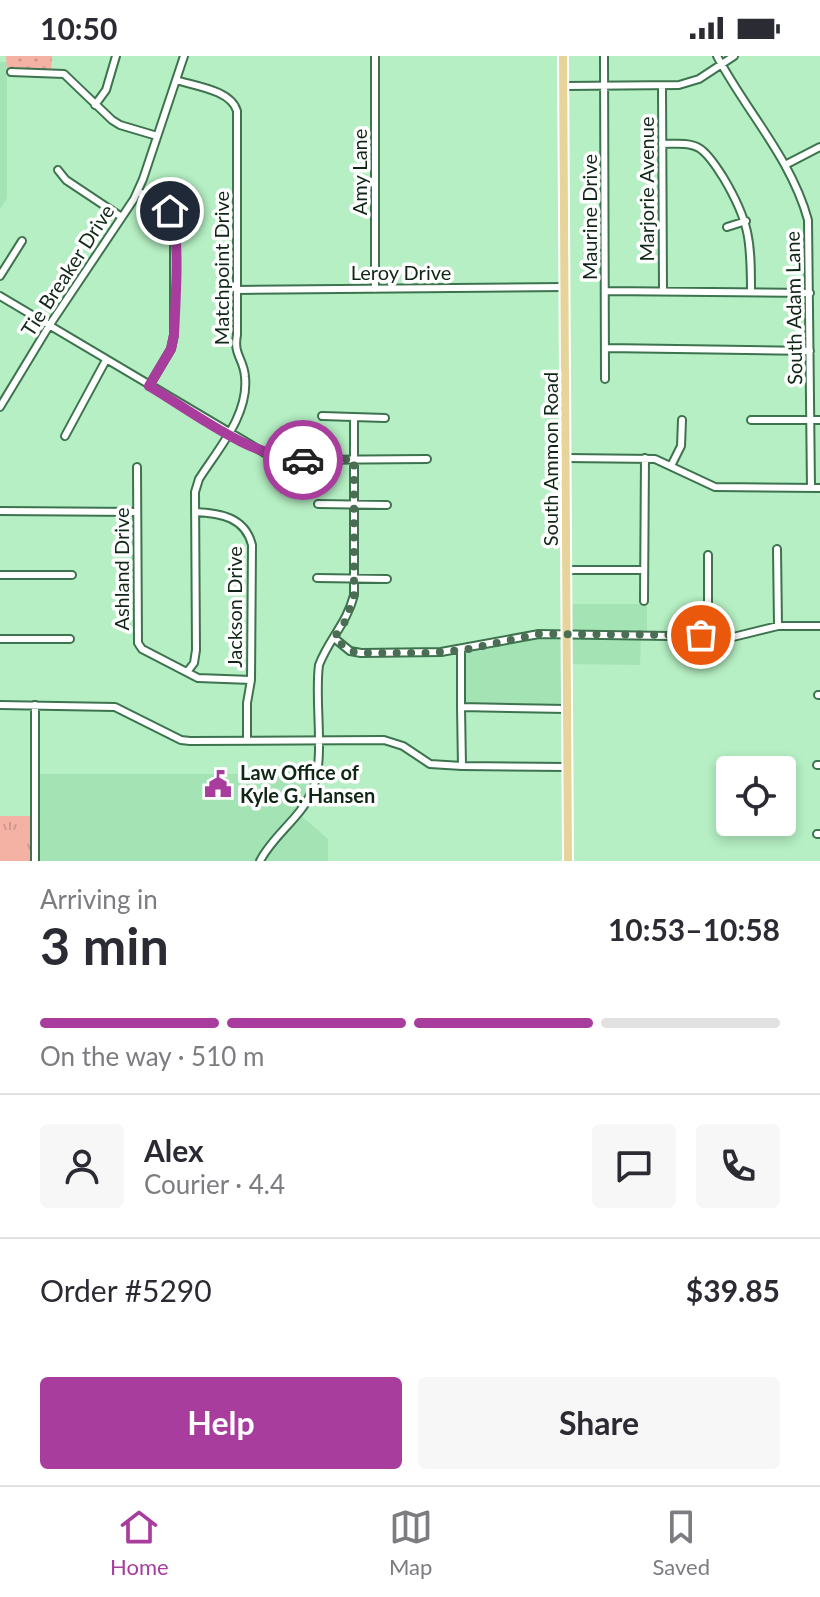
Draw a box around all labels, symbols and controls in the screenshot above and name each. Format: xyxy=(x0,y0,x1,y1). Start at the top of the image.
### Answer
text: 10:50 xyxy=(40,10,117,46)
street label: Marjorie Avenue xyxy=(634,117,658,261)
street label: Amy Lane xyxy=(347,129,371,215)
street label: Maurine Drive xyxy=(577,154,601,280)
pin xyxy=(136,177,204,245)
icon: home xyxy=(148,189,192,233)
street label: Matchpoint Drive xyxy=(209,191,233,345)
street label: Tie Breaker Drive xyxy=(16,200,118,340)
street label: South Adam Lane xyxy=(780,231,806,385)
street label: Leroy Drive xyxy=(351,260,451,284)
street label: South Ammon Road xyxy=(538,372,562,546)
courier xyxy=(263,420,343,500)
icon: car xyxy=(281,438,325,482)
street label: Ashland Drive xyxy=(109,507,133,631)
street label: Jackson Drive xyxy=(222,546,246,668)
pin xyxy=(667,601,735,669)
icon: bag xyxy=(679,613,723,657)
map controls xyxy=(716,756,796,836)
button: locate xyxy=(716,756,796,836)
place label: Law Office of Kyle G. Hansen xyxy=(240,760,375,807)
public building icon: Law Office of Kyle G. Hansen xyxy=(203,769,233,799)
text: Arriving in xyxy=(40,883,158,915)
text: 10:53–10:58 xyxy=(608,911,780,947)
text: 3 min xyxy=(40,914,169,976)
text: On the way · 510 m xyxy=(40,1040,264,1072)
button: person xyxy=(40,1124,124,1208)
button: chat xyxy=(592,1124,676,1208)
button: phone xyxy=(696,1124,780,1208)
text: Alex xyxy=(144,1132,204,1168)
text: Courier · 4.4 xyxy=(144,1168,285,1200)
text: Order #5290 xyxy=(40,1272,212,1308)
text: $39.85 xyxy=(686,1272,780,1308)
button: Help xyxy=(40,1377,402,1469)
button: Share xyxy=(418,1377,780,1469)
tab: Home xyxy=(110,1505,169,1580)
tab: Map xyxy=(389,1505,433,1580)
tab: Saved xyxy=(653,1505,710,1580)

